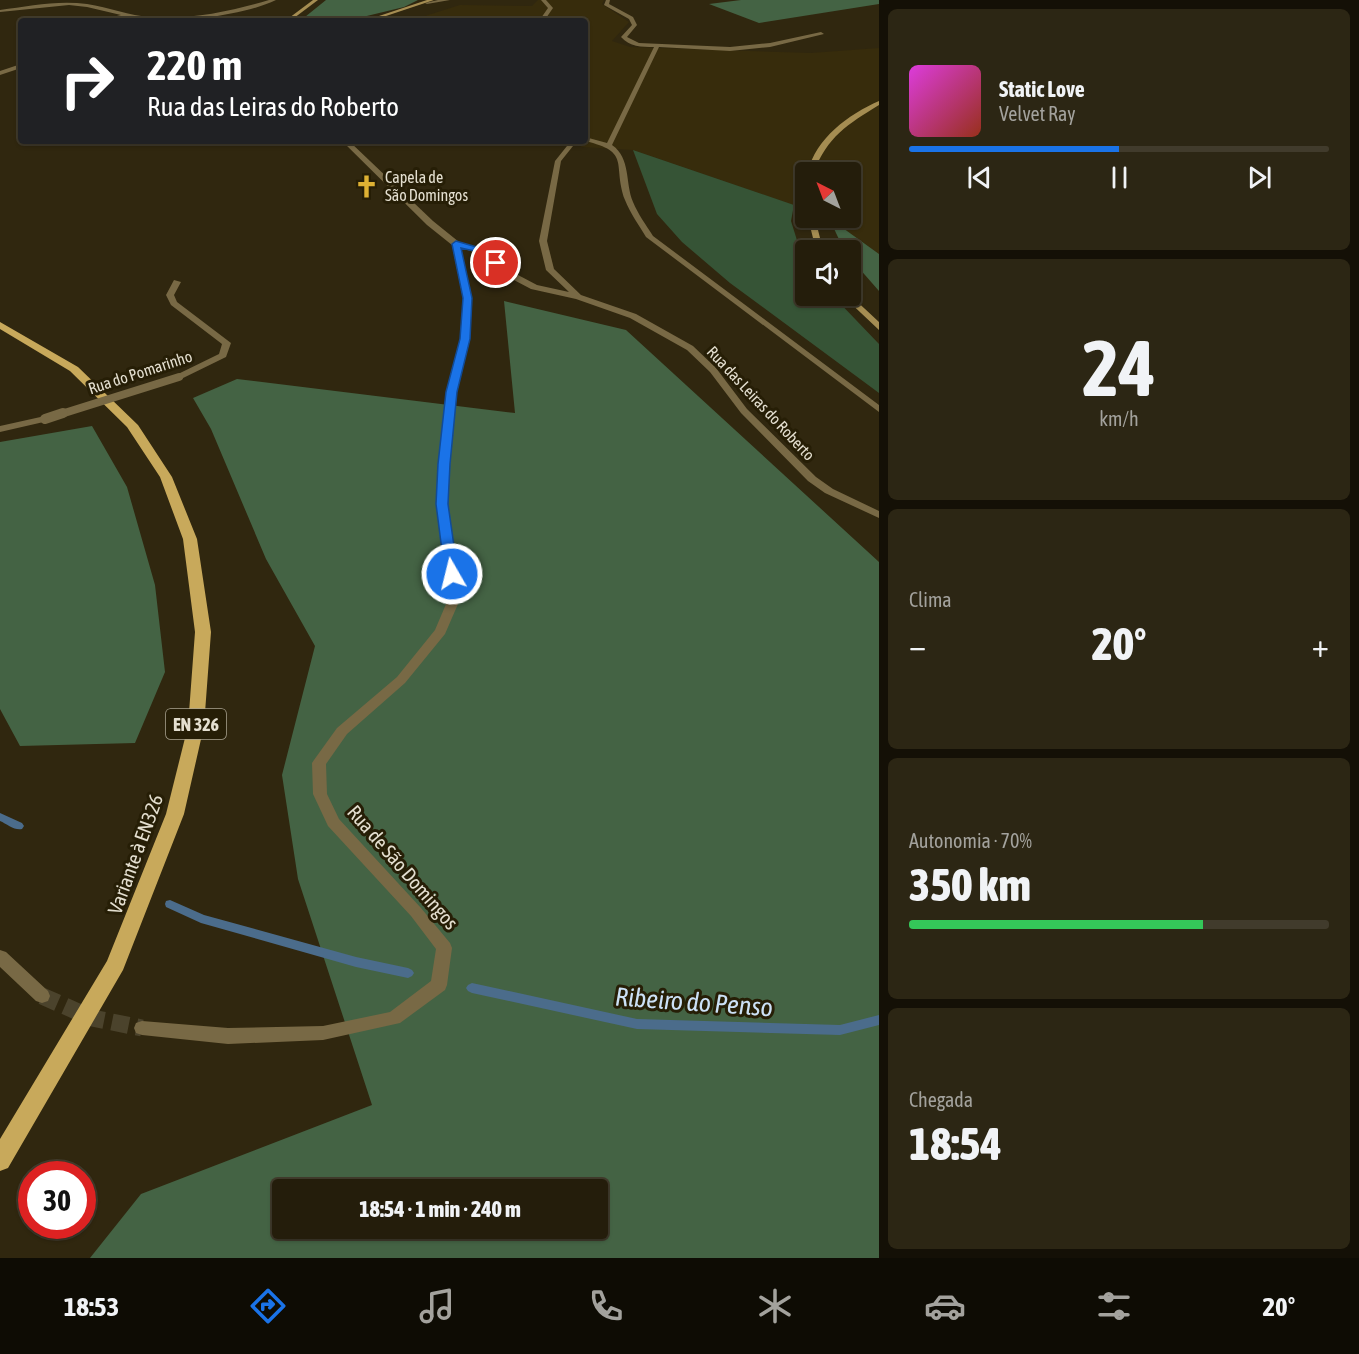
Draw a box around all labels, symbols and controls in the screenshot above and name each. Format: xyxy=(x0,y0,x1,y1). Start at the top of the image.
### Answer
text: 220 m xyxy=(147,41,242,89)
icon: right xyxy=(48,42,126,120)
text: Static Love xyxy=(999,76,1085,102)
text: Rua das Leiras do Roberto xyxy=(147,91,399,122)
text: Velvet Ray xyxy=(999,102,1076,125)
icon: previous xyxy=(963,161,996,194)
icon: pause xyxy=(1103,161,1136,194)
icon: next xyxy=(1243,161,1276,194)
north arrow xyxy=(795,162,861,228)
map controls xyxy=(795,162,861,306)
place label: Capela de São Domingos xyxy=(385,168,468,205)
church icon: Capela de São Domingos xyxy=(354,173,380,199)
pin xyxy=(470,237,521,288)
button: sound xyxy=(795,240,861,306)
icon: arrive xyxy=(479,246,512,279)
text: 24 xyxy=(1082,323,1156,413)
street label: Rua das Leiras do Roberto xyxy=(704,342,818,464)
street label: Rua do Pomarinho xyxy=(86,347,194,397)
text: km/h xyxy=(1099,407,1139,430)
position arrow xyxy=(420,542,484,606)
text: Clima xyxy=(909,588,952,611)
text: 20° xyxy=(1092,618,1146,670)
text: − xyxy=(909,626,926,664)
text: + xyxy=(1312,626,1329,664)
road number: EN 326 xyxy=(166,709,226,739)
street label: Variante à EN326 xyxy=(103,791,167,917)
street label: Rua de São Domingos xyxy=(343,800,463,934)
text: Autonomia · 70% xyxy=(909,829,1032,852)
text: 350 km xyxy=(909,859,1031,911)
water label: Ribeiro do Penso xyxy=(614,982,774,1022)
text: Chegada xyxy=(909,1088,973,1111)
text: 18:54 xyxy=(909,1118,1002,1170)
speed limit sign: 30 xyxy=(18,1161,96,1239)
text: 18:54 · 1 min · 240 m xyxy=(359,1196,521,1222)
icon: directions xyxy=(247,1285,289,1327)
icon: music xyxy=(416,1285,458,1327)
icon: phone xyxy=(585,1285,627,1327)
icon: climate xyxy=(754,1285,796,1327)
icon: car xyxy=(924,1285,966,1327)
icon: filters xyxy=(1093,1285,1135,1327)
text: 18:53 xyxy=(64,1291,119,1322)
text: 20° xyxy=(1262,1291,1295,1322)

